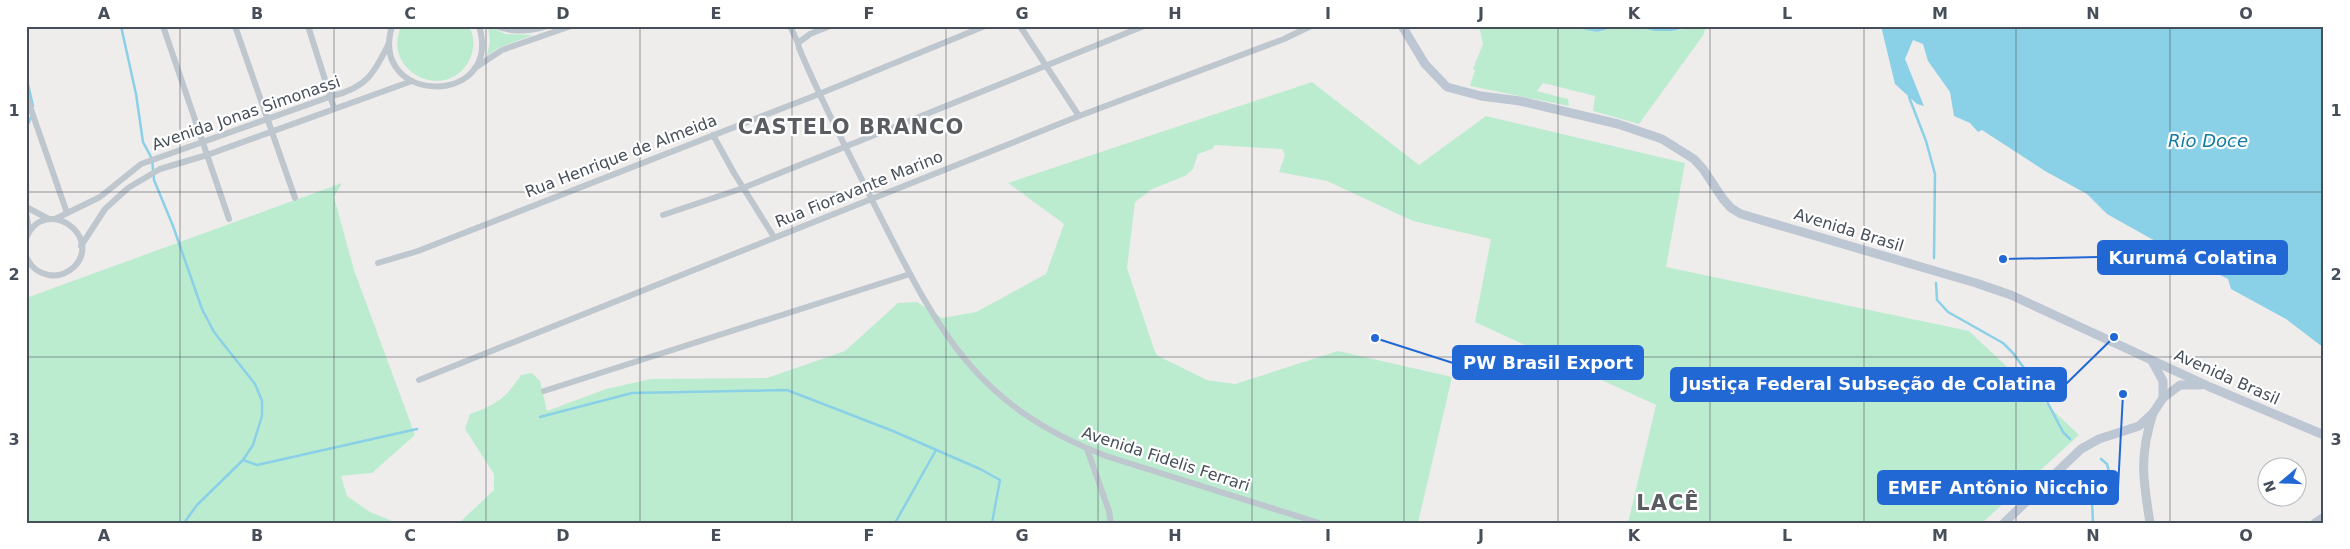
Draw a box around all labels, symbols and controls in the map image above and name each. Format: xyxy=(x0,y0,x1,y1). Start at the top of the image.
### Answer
text: A xyxy=(98,4,111,23)
text: B xyxy=(251,4,263,23)
text: C xyxy=(404,4,416,23)
text: D xyxy=(556,4,570,23)
text: E xyxy=(711,4,721,23)
text: F xyxy=(864,4,874,23)
text: G xyxy=(1015,4,1029,23)
text: H xyxy=(1168,4,1182,23)
text: I xyxy=(1325,4,1331,23)
text: J xyxy=(1477,4,1484,23)
text: K xyxy=(1628,4,1641,23)
text: L xyxy=(1782,4,1792,23)
text: M xyxy=(1932,4,1948,23)
text: N xyxy=(2086,4,2100,23)
text: O xyxy=(2239,4,2253,23)
street label: Avenida Jonas Simonassi xyxy=(149,72,343,154)
text: 1 xyxy=(8,101,20,120)
text: 1 xyxy=(2330,101,2342,120)
street label: Rua Henrique de Almeida xyxy=(522,111,720,201)
district label: CASTELO BRANCO xyxy=(738,115,964,139)
water label: Rio Doce xyxy=(2168,130,2248,151)
street label: Rua Fioravante Marino xyxy=(772,147,946,231)
street label: Avenida Brasil xyxy=(1792,204,1906,256)
callout: Kurumá Colatina xyxy=(2098,241,2287,274)
text: Kurumá Colatina xyxy=(2109,247,2277,268)
text: 2 xyxy=(8,265,20,284)
text: 2 xyxy=(2330,265,2342,284)
street label: Avenida Brasil xyxy=(2171,345,2283,409)
callout: PW Brasil Export xyxy=(1453,346,1643,379)
text: PW Brasil Export xyxy=(1463,352,1633,373)
callout: Justiça Federal Subseção de Colatina xyxy=(1671,368,2066,401)
text: Justiça Federal Subseção de Colatina xyxy=(1680,373,2056,394)
street label: Avenida Fidelis Ferrari xyxy=(1080,423,1252,495)
text: 3 xyxy=(8,430,20,449)
text: 3 xyxy=(2330,430,2342,449)
north arrow xyxy=(2258,456,2308,506)
callout: EMEF Antônio Nicchio xyxy=(1878,471,2118,504)
text: EMEF Antônio Nicchio xyxy=(1888,477,2108,498)
text: N xyxy=(2260,478,2279,494)
district label: LACÊ xyxy=(1636,490,1700,515)
text: A xyxy=(98,526,111,545)
text: B xyxy=(251,526,263,545)
text: C xyxy=(404,526,416,545)
text: D xyxy=(556,526,570,545)
text: E xyxy=(711,526,721,545)
text: F xyxy=(864,526,874,545)
text: G xyxy=(1015,526,1029,545)
text: H xyxy=(1168,526,1182,545)
text: I xyxy=(1325,526,1331,545)
text: J xyxy=(1477,526,1484,545)
text: K xyxy=(1628,526,1641,545)
text: L xyxy=(1782,526,1792,545)
text: M xyxy=(1932,526,1948,545)
text: N xyxy=(2086,526,2100,545)
text: O xyxy=(2239,526,2253,545)

